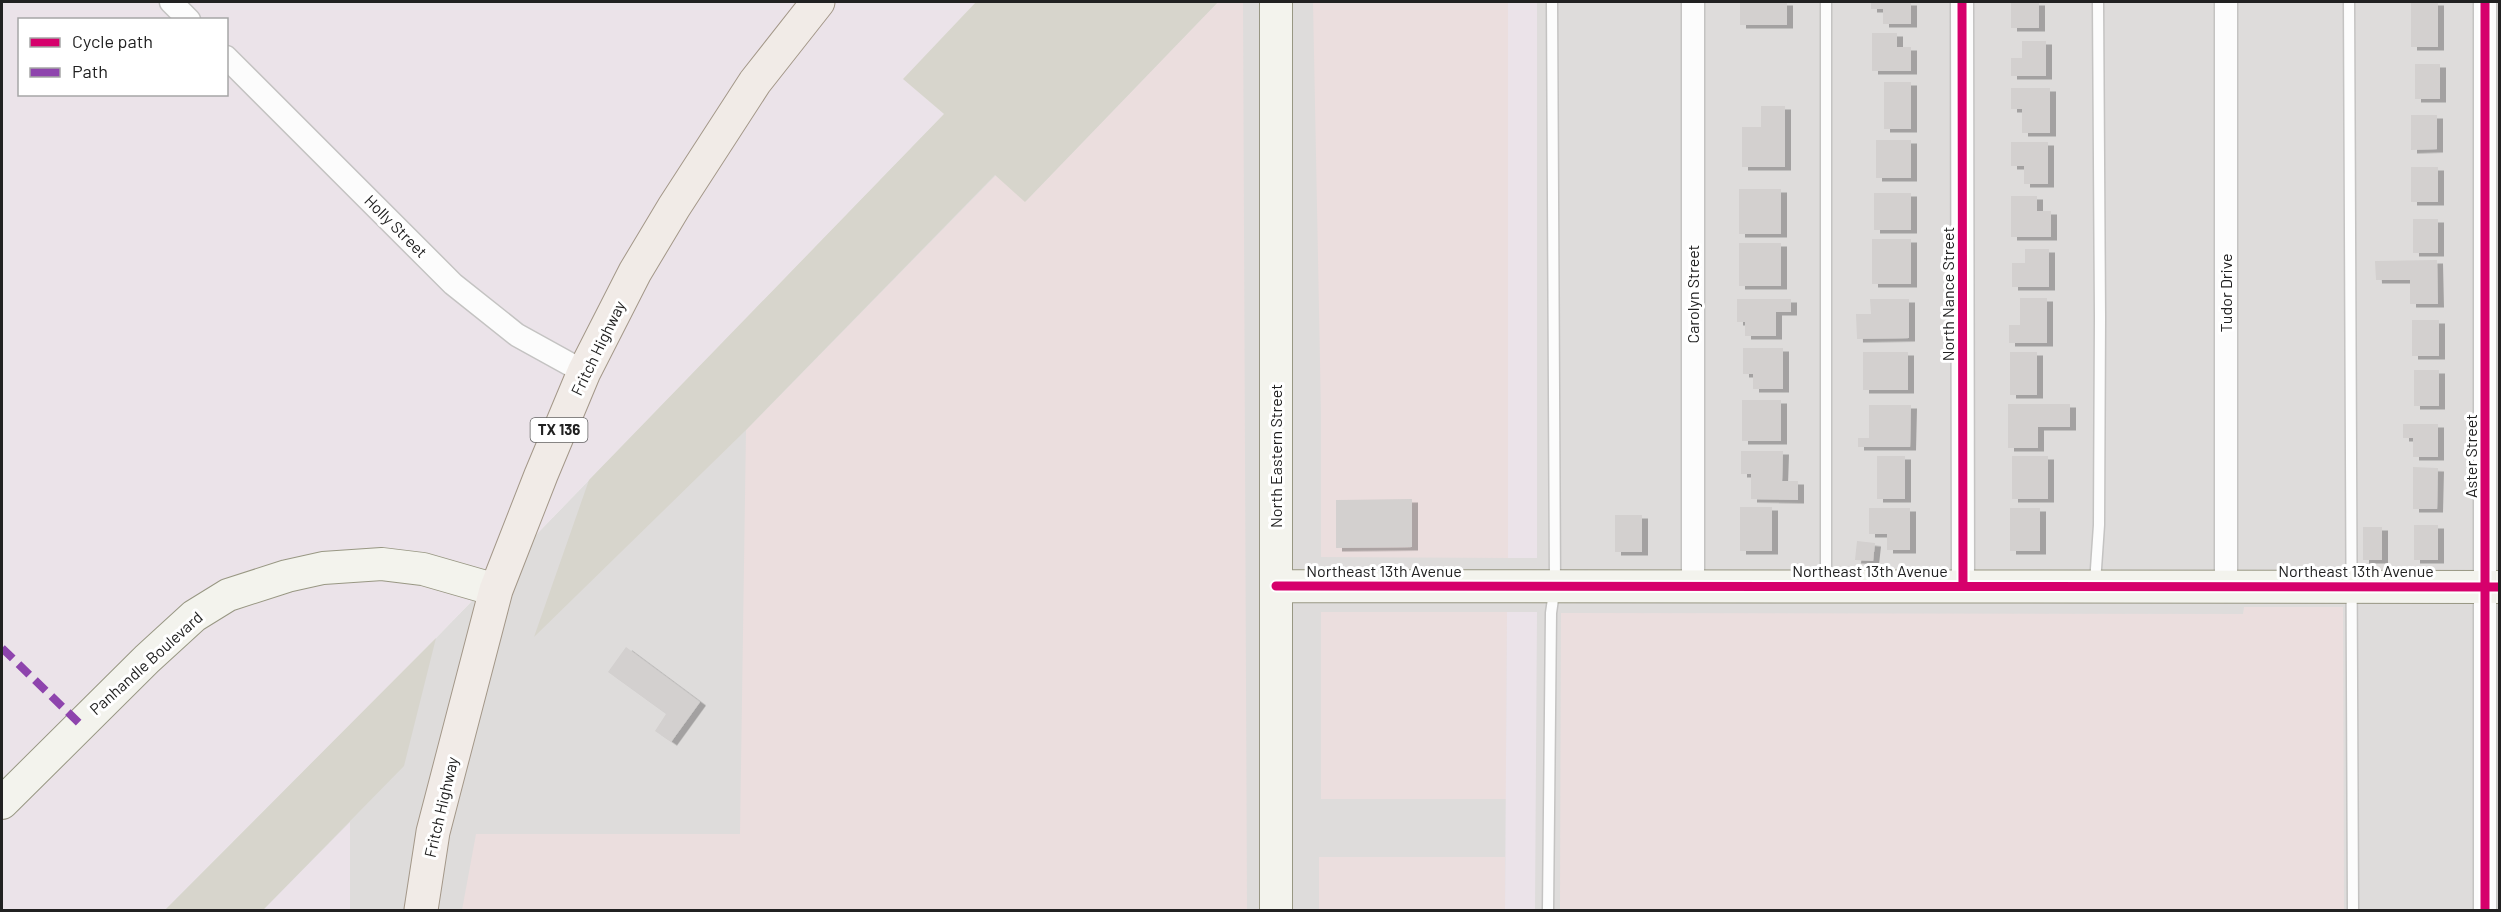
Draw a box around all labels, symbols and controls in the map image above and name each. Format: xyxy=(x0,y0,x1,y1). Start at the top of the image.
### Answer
legend xyxy=(18,18,228,96)
text: Cycle path xyxy=(72,30,153,52)
text: Path xyxy=(72,60,108,82)
street label: Holly Street xyxy=(361,190,432,261)
street label: North Nance Street xyxy=(1938,227,1957,361)
street label: Carolyn Street xyxy=(1683,245,1702,343)
street label: Tudor Drive xyxy=(2216,253,2235,333)
street label: Fritch Highway xyxy=(566,297,629,398)
street label: North Eastern Street xyxy=(1266,384,1285,528)
street label: Aster Street xyxy=(2461,414,2480,498)
road number: TX 136 xyxy=(530,418,588,442)
street label: Northeast 13th Avenue xyxy=(1306,561,1462,580)
street label: Northeast 13th Avenue xyxy=(1792,561,1948,580)
street label: Northeast 13th Avenue xyxy=(2278,561,2434,580)
street label: Panhandle Boulevard xyxy=(85,607,206,718)
street label: Fritch Highway xyxy=(420,754,461,859)

